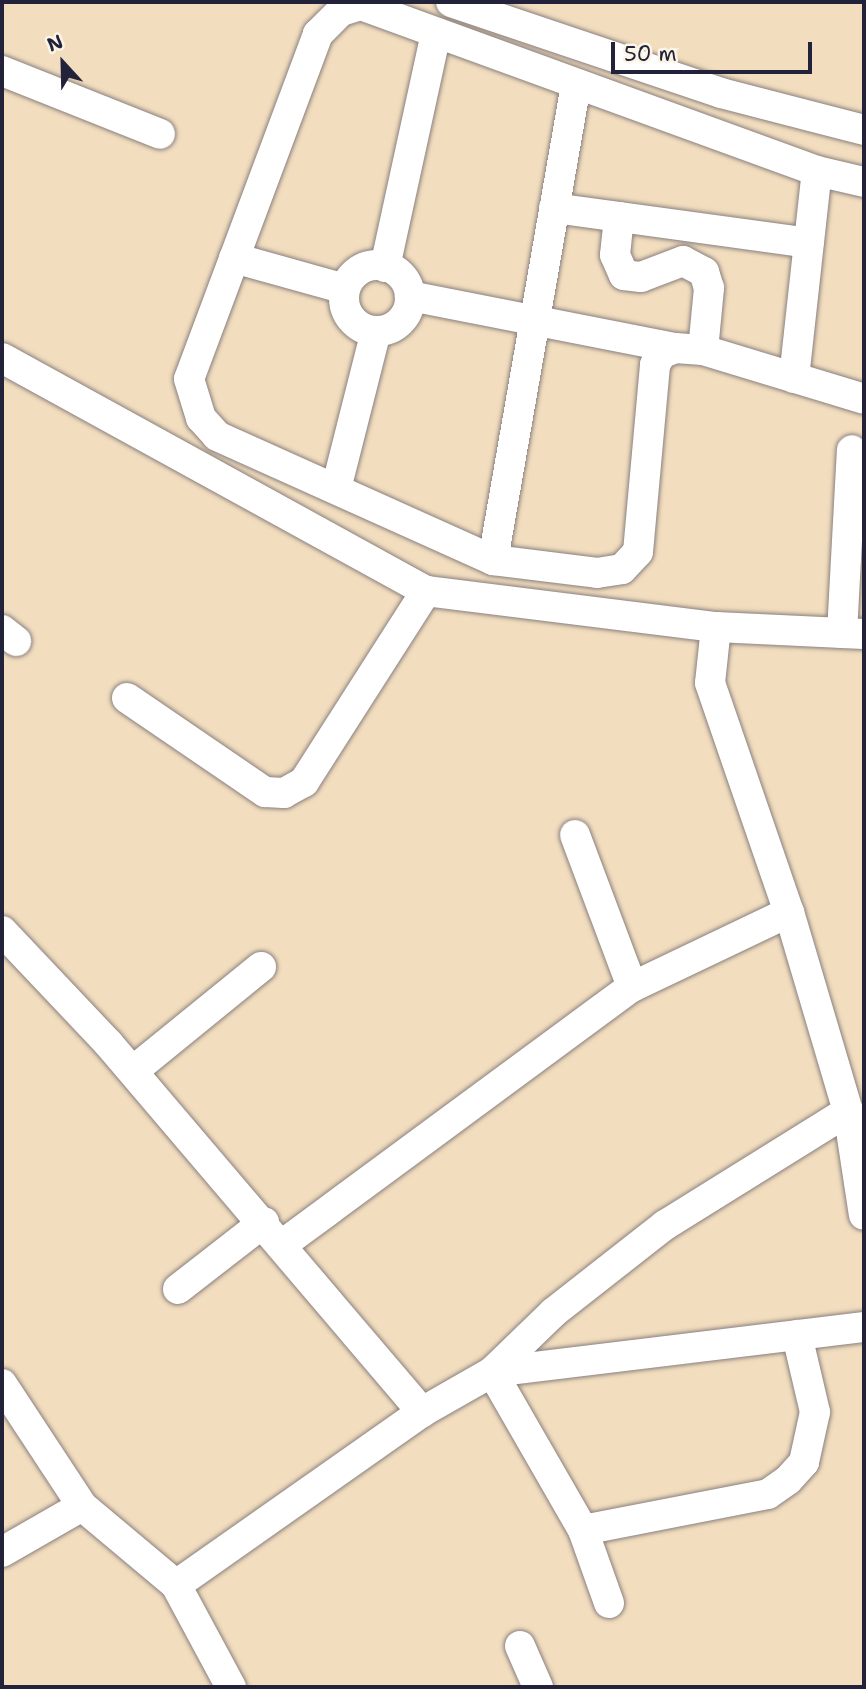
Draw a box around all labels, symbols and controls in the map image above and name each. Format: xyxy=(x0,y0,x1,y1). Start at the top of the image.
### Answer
north arrow xyxy=(28,28,98,98)
scale bar xyxy=(614,28,815,72)
text: N xyxy=(43,29,67,57)
text: 50 m xyxy=(624,40,677,68)

